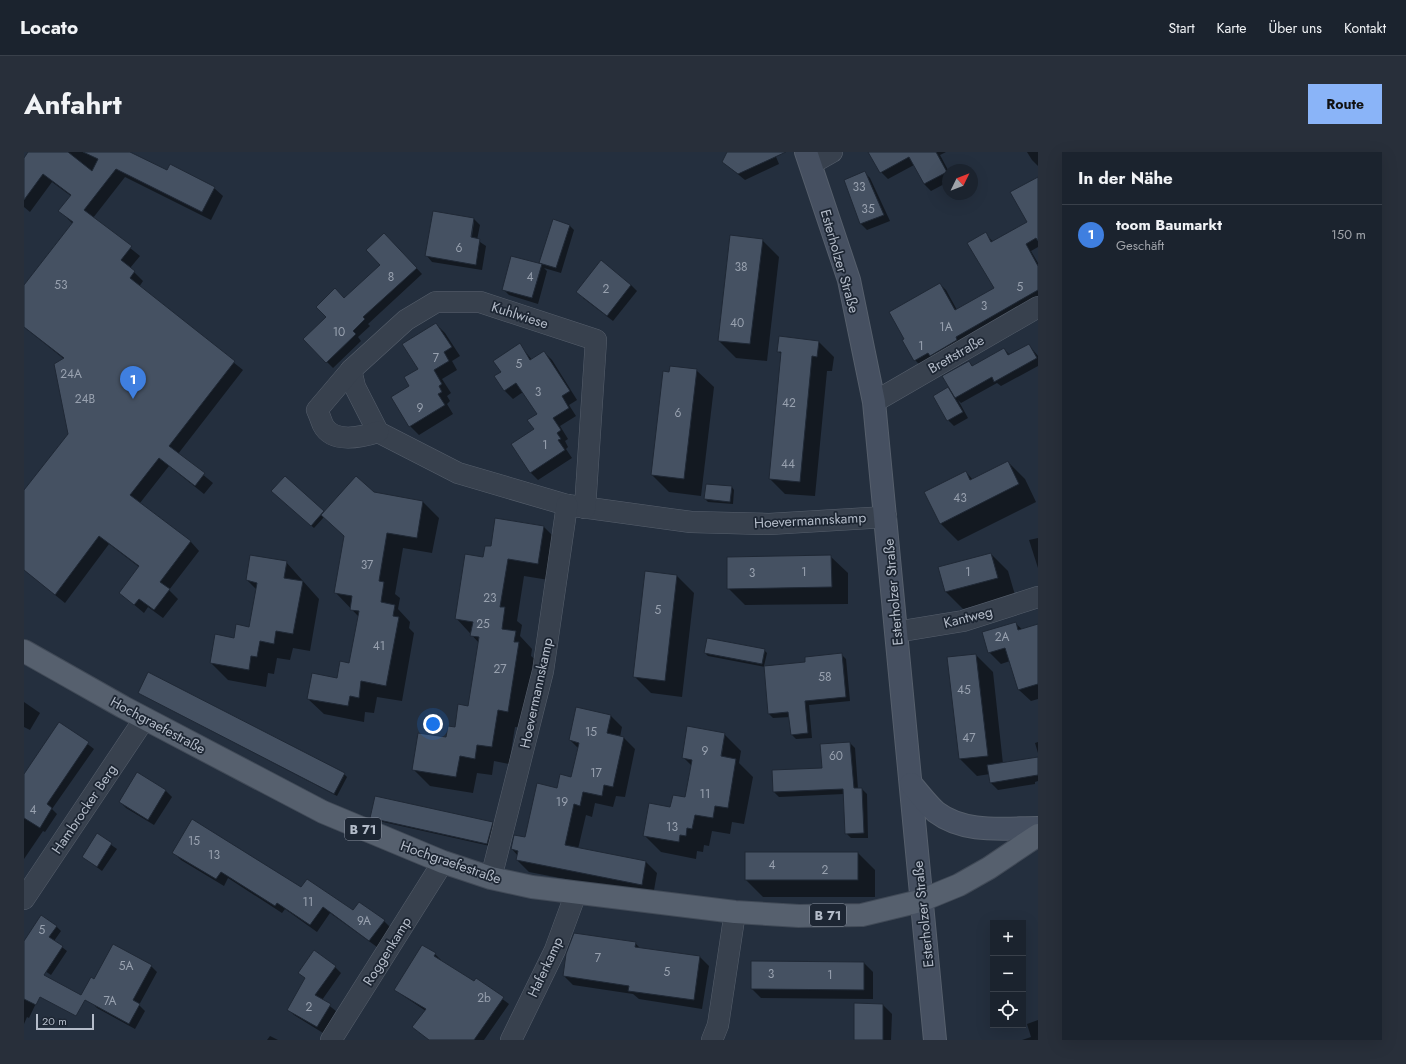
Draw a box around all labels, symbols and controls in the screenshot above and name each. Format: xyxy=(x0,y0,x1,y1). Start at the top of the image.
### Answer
text: Locato xyxy=(20,14,78,41)
text: Start xyxy=(1169,18,1195,38)
text: Karte xyxy=(1217,18,1247,38)
text: Über uns xyxy=(1269,18,1322,38)
text: Kontakt xyxy=(1344,18,1386,38)
text: Anfahrt xyxy=(24,84,122,125)
button: Route xyxy=(1308,84,1382,124)
north arrow xyxy=(942,164,978,200)
text: In der Nähe xyxy=(1078,166,1173,190)
house number: 33 xyxy=(852,178,866,196)
house number: 35 xyxy=(861,200,875,218)
street label: Esterholzer Straße xyxy=(816,207,864,315)
text: toom Baumarkt xyxy=(1116,214,1222,236)
text: 1 xyxy=(1088,225,1094,244)
text: 150 m xyxy=(1331,225,1366,244)
text: Geschäft xyxy=(1116,236,1164,255)
house number: 6 xyxy=(456,239,463,257)
house number: 38 xyxy=(734,258,748,276)
house number: 8 xyxy=(388,268,394,286)
house number: 4 xyxy=(527,268,534,286)
house number: 53 xyxy=(54,276,68,294)
house number: 5 xyxy=(1017,278,1024,296)
house number: 2 xyxy=(603,280,610,298)
street label: Kuhlwiese xyxy=(489,296,551,334)
house number: 3 xyxy=(981,297,988,315)
house number: 40 xyxy=(730,314,744,332)
house number: 1A xyxy=(939,318,953,336)
house number: 10 xyxy=(333,323,345,341)
street label: Brettstraße xyxy=(924,330,988,378)
house number: 1 xyxy=(918,337,924,355)
house number: 7 xyxy=(433,349,440,367)
house number: 5 xyxy=(516,355,523,373)
house number: 24A xyxy=(60,365,82,383)
pin: 1 xyxy=(120,366,146,399)
house number: 3 xyxy=(535,383,542,401)
house number: 24B xyxy=(75,390,96,408)
house number: 42 xyxy=(782,394,796,412)
house number: 9 xyxy=(417,399,424,417)
house number: 6 xyxy=(675,404,682,422)
house number: 1 xyxy=(542,436,548,454)
house number: 44 xyxy=(781,455,795,473)
house number: 43 xyxy=(953,489,967,507)
street label: Hoevermannskamp xyxy=(753,507,867,533)
street label: Esterholzer Straße xyxy=(878,538,908,646)
house number: 37 xyxy=(361,556,374,574)
house number: 1 xyxy=(801,563,807,581)
house number: 1 xyxy=(965,563,971,581)
house number: 3 xyxy=(749,564,756,582)
house number: 23 xyxy=(483,589,497,607)
house number: 5 xyxy=(655,601,662,619)
street label: Kantweg xyxy=(941,601,995,633)
house number: 25 xyxy=(476,615,490,633)
house number: 2A xyxy=(995,628,1009,646)
street label: Hoevermannskamp xyxy=(515,636,557,750)
house number: 41 xyxy=(373,637,385,655)
house number: 27 xyxy=(493,660,507,678)
house number: 58 xyxy=(818,668,832,686)
house number: 45 xyxy=(957,681,971,699)
street label: Hochgraefestraße xyxy=(107,691,209,759)
your location xyxy=(423,714,443,734)
house number: 15 xyxy=(585,723,597,741)
house number: 47 xyxy=(962,729,976,747)
house number: 9 xyxy=(702,742,709,760)
house number: 60 xyxy=(829,747,843,765)
street label: Hambrocker Berg xyxy=(47,760,121,858)
house number: 17 xyxy=(590,764,603,782)
house number: 11 xyxy=(700,785,710,803)
house number: 19 xyxy=(556,793,568,811)
house number: 4 xyxy=(30,801,37,819)
road number: B 71 xyxy=(345,818,381,840)
house number: 13 xyxy=(666,818,678,836)
house number: 15 xyxy=(188,832,200,850)
street label: Hochgraefestraße xyxy=(398,835,504,889)
house number: 13 xyxy=(208,846,220,864)
house number: 4 xyxy=(769,856,776,874)
street label: Esterholzer Straße xyxy=(907,860,939,968)
house number: 2 xyxy=(822,861,829,879)
house number: 11 xyxy=(303,893,313,911)
road number: B 71 xyxy=(810,904,846,926)
house number: 9A xyxy=(357,912,371,930)
street label: Roggenkamp xyxy=(358,913,416,989)
map controls xyxy=(990,920,1026,1028)
button: + xyxy=(990,920,1026,956)
house number: 5 xyxy=(39,921,46,939)
street label: Haferkamp xyxy=(522,934,568,1000)
house number: 7 xyxy=(595,949,602,967)
button: − xyxy=(990,956,1026,992)
house number: 5A xyxy=(119,957,133,975)
house number: 5 xyxy=(664,963,671,981)
house number: 3 xyxy=(768,965,775,983)
house number: 1 xyxy=(827,966,833,984)
house number: 2b xyxy=(477,989,491,1007)
house number: 7A xyxy=(103,992,117,1010)
button: locate xyxy=(990,992,1026,1028)
house number: 2 xyxy=(306,998,313,1016)
scale bar xyxy=(36,1012,94,1031)
text: 20 m xyxy=(42,1013,67,1029)

